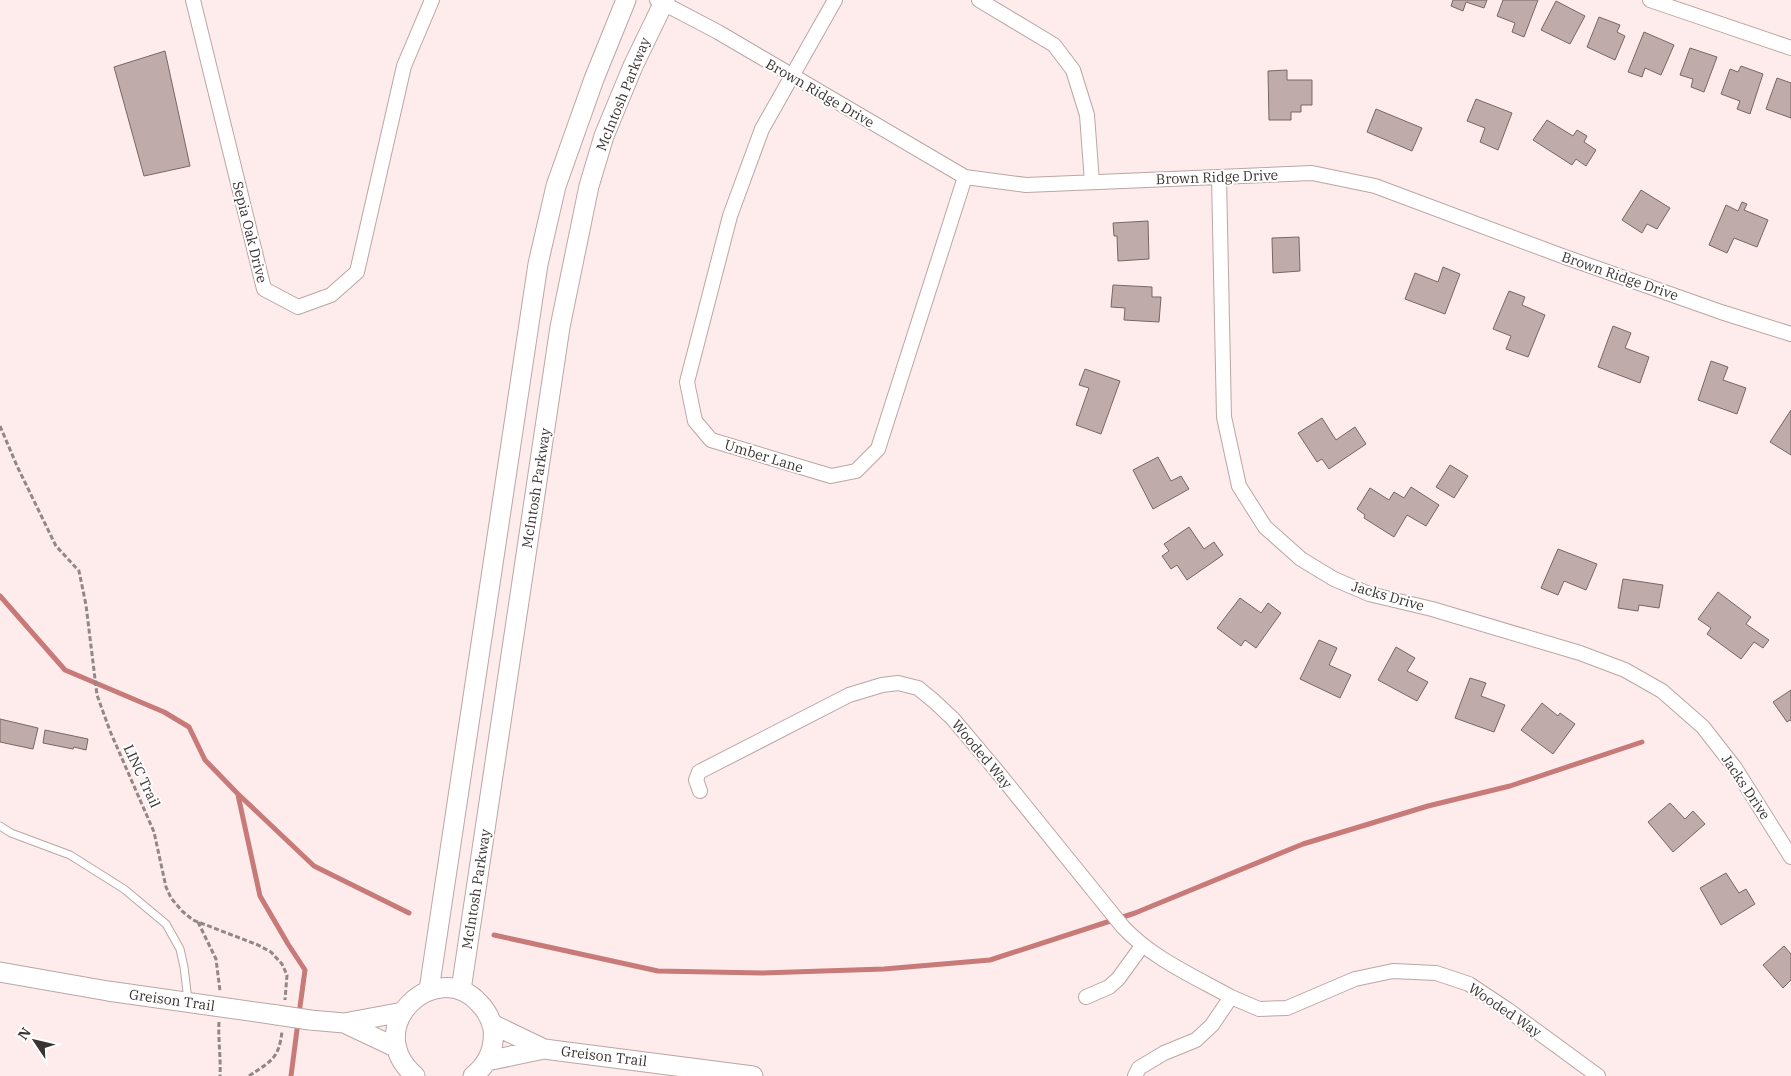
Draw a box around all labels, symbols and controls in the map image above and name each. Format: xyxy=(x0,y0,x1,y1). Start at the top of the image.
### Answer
street label: McIntosh Parkway xyxy=(592,34,654,154)
street label: Brown Ridge Drive xyxy=(762,55,878,131)
street label: Brown Ridge Drive xyxy=(1156,166,1278,188)
street label: Sepia Oak Drive xyxy=(229,179,271,285)
street label: Brown Ridge Drive xyxy=(1559,248,1681,304)
street label: McIntosh Parkway xyxy=(518,426,554,549)
street label: Umber Lane xyxy=(722,435,806,477)
street label: Jacks Drive xyxy=(1350,577,1426,615)
street label: Wooded Way xyxy=(948,716,1016,793)
street label: LINC Trail xyxy=(120,741,164,811)
street label: Jacks Drive xyxy=(1718,751,1774,823)
street label: McIntosh Parkway xyxy=(458,827,494,950)
street label: Wooded Way xyxy=(1465,979,1546,1041)
street label: Greison Trail xyxy=(128,985,216,1015)
north arrow xyxy=(10,1016,60,1066)
text: N xyxy=(14,1024,35,1043)
street label: Greison Trail xyxy=(560,1042,648,1070)

